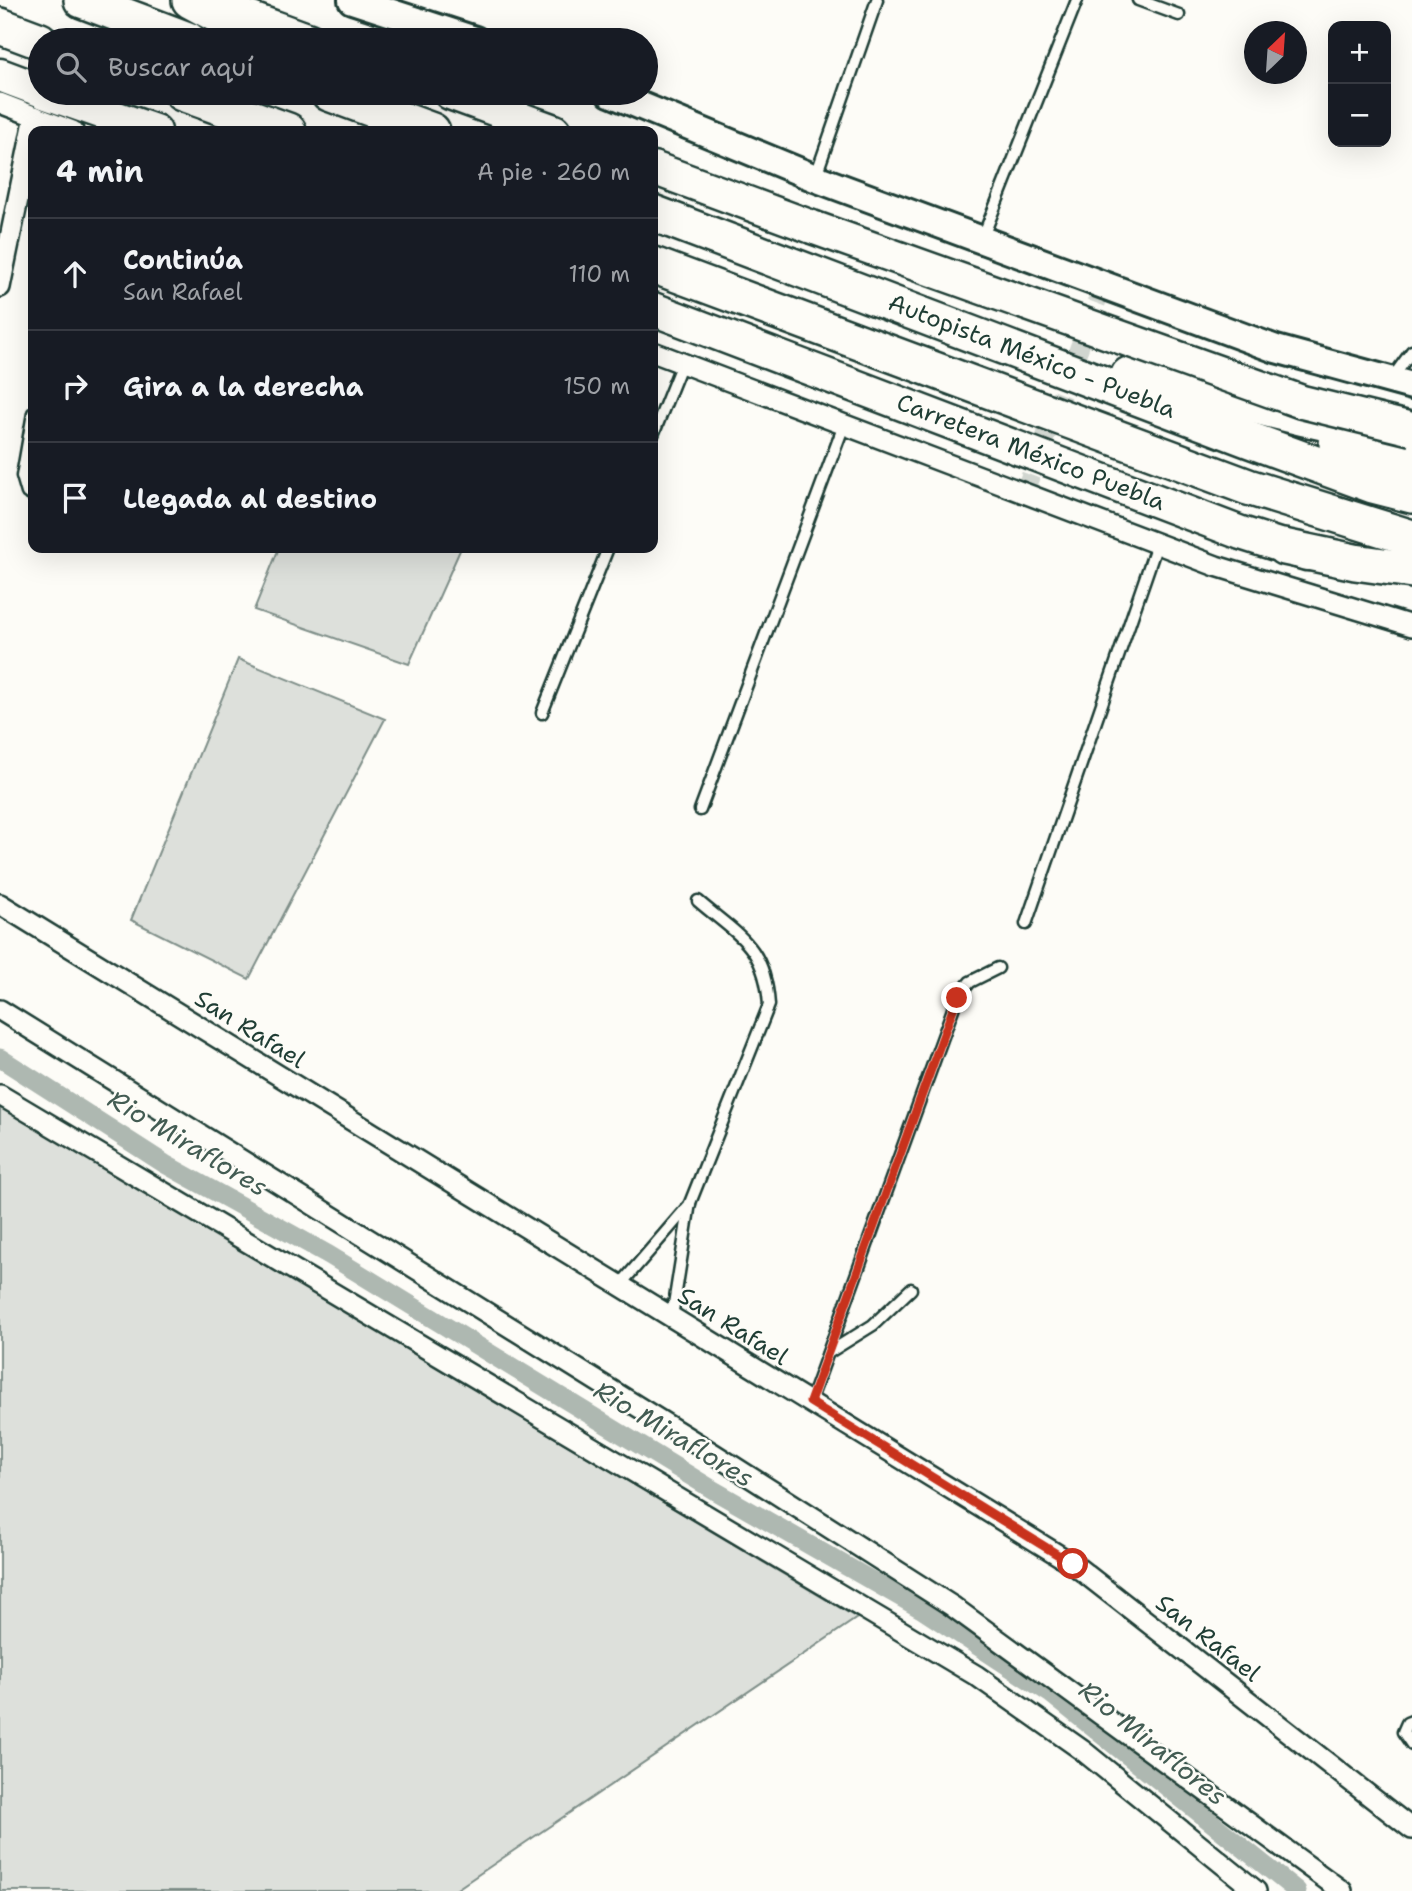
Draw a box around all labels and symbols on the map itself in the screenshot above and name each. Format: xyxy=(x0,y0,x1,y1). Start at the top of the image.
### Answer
north arrow xyxy=(1244,21,1307,84)
street label: Autopista México - Puebla xyxy=(884,286,1180,426)
street label: Carretera México Puebla xyxy=(892,386,1170,518)
street label: San Rafael xyxy=(189,982,312,1076)
route end xyxy=(941,982,972,1013)
water label: Rio Miraflores xyxy=(102,1081,275,1204)
street label: San Rafael xyxy=(672,1279,795,1373)
water label: Rio Miraflores xyxy=(588,1372,761,1495)
route start xyxy=(1057,1548,1088,1579)
street label: San Rafael xyxy=(1149,1587,1268,1689)
water label: Rio Miraflores xyxy=(1072,1672,1235,1813)

